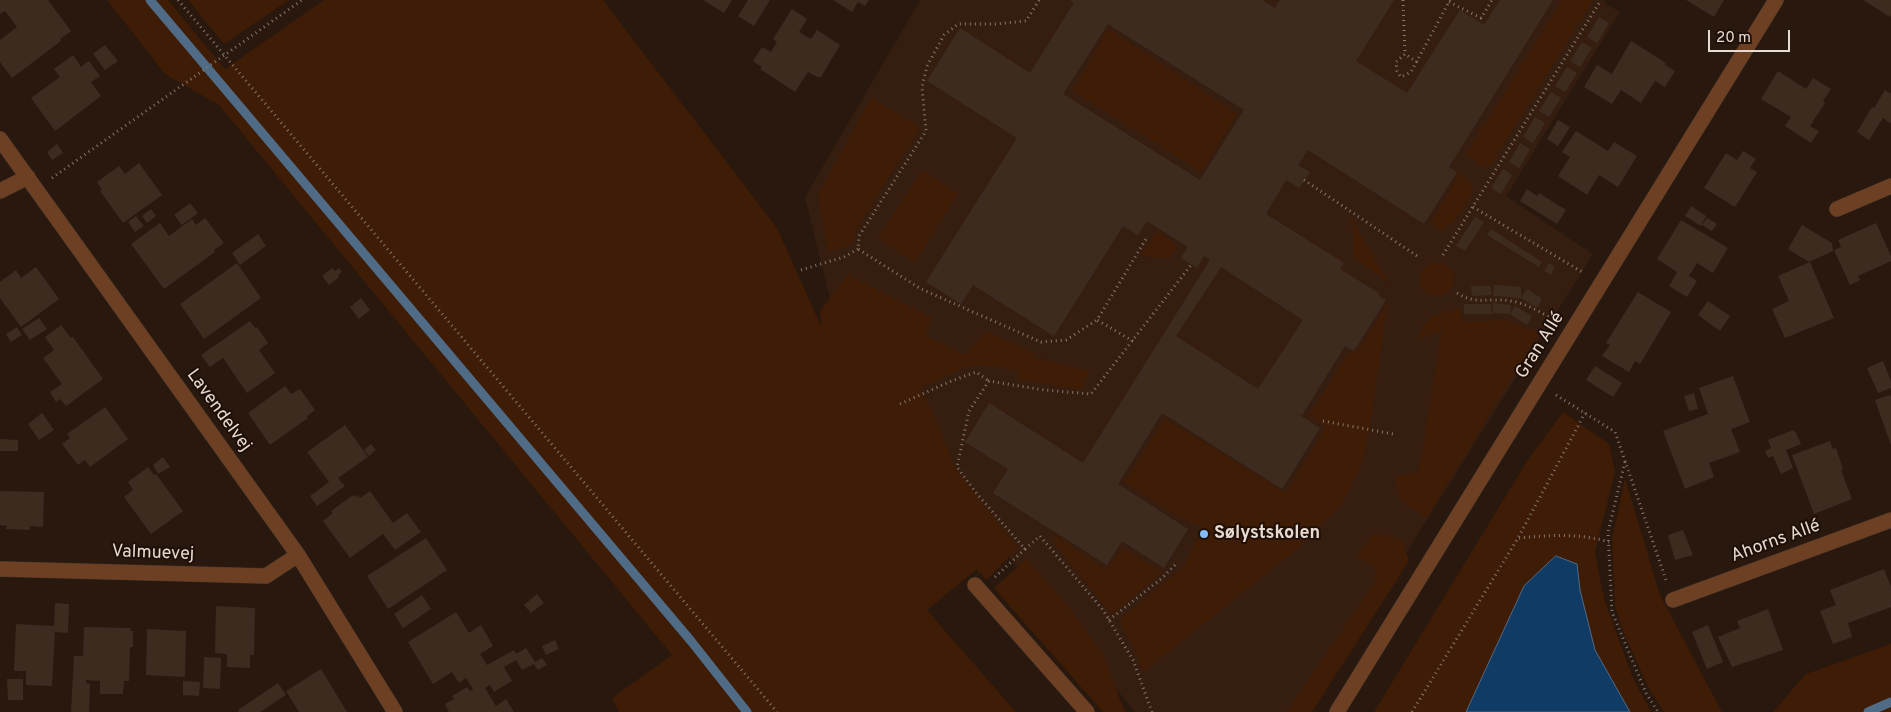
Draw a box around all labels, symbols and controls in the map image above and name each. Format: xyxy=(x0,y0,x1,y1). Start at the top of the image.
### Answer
scale bar xyxy=(1711,20,1794,52)
text: 20 m xyxy=(1716,29,1751,48)
street label: Gran Allé xyxy=(1512,309,1570,383)
street label: Lavendelvej xyxy=(181,366,255,456)
street label: Ahorns Allé xyxy=(1728,516,1824,568)
place label: Sølystskolen xyxy=(1214,523,1320,545)
marker: Sølystskolen xyxy=(1198,528,1210,540)
street label: Valmuevej xyxy=(111,542,195,566)

